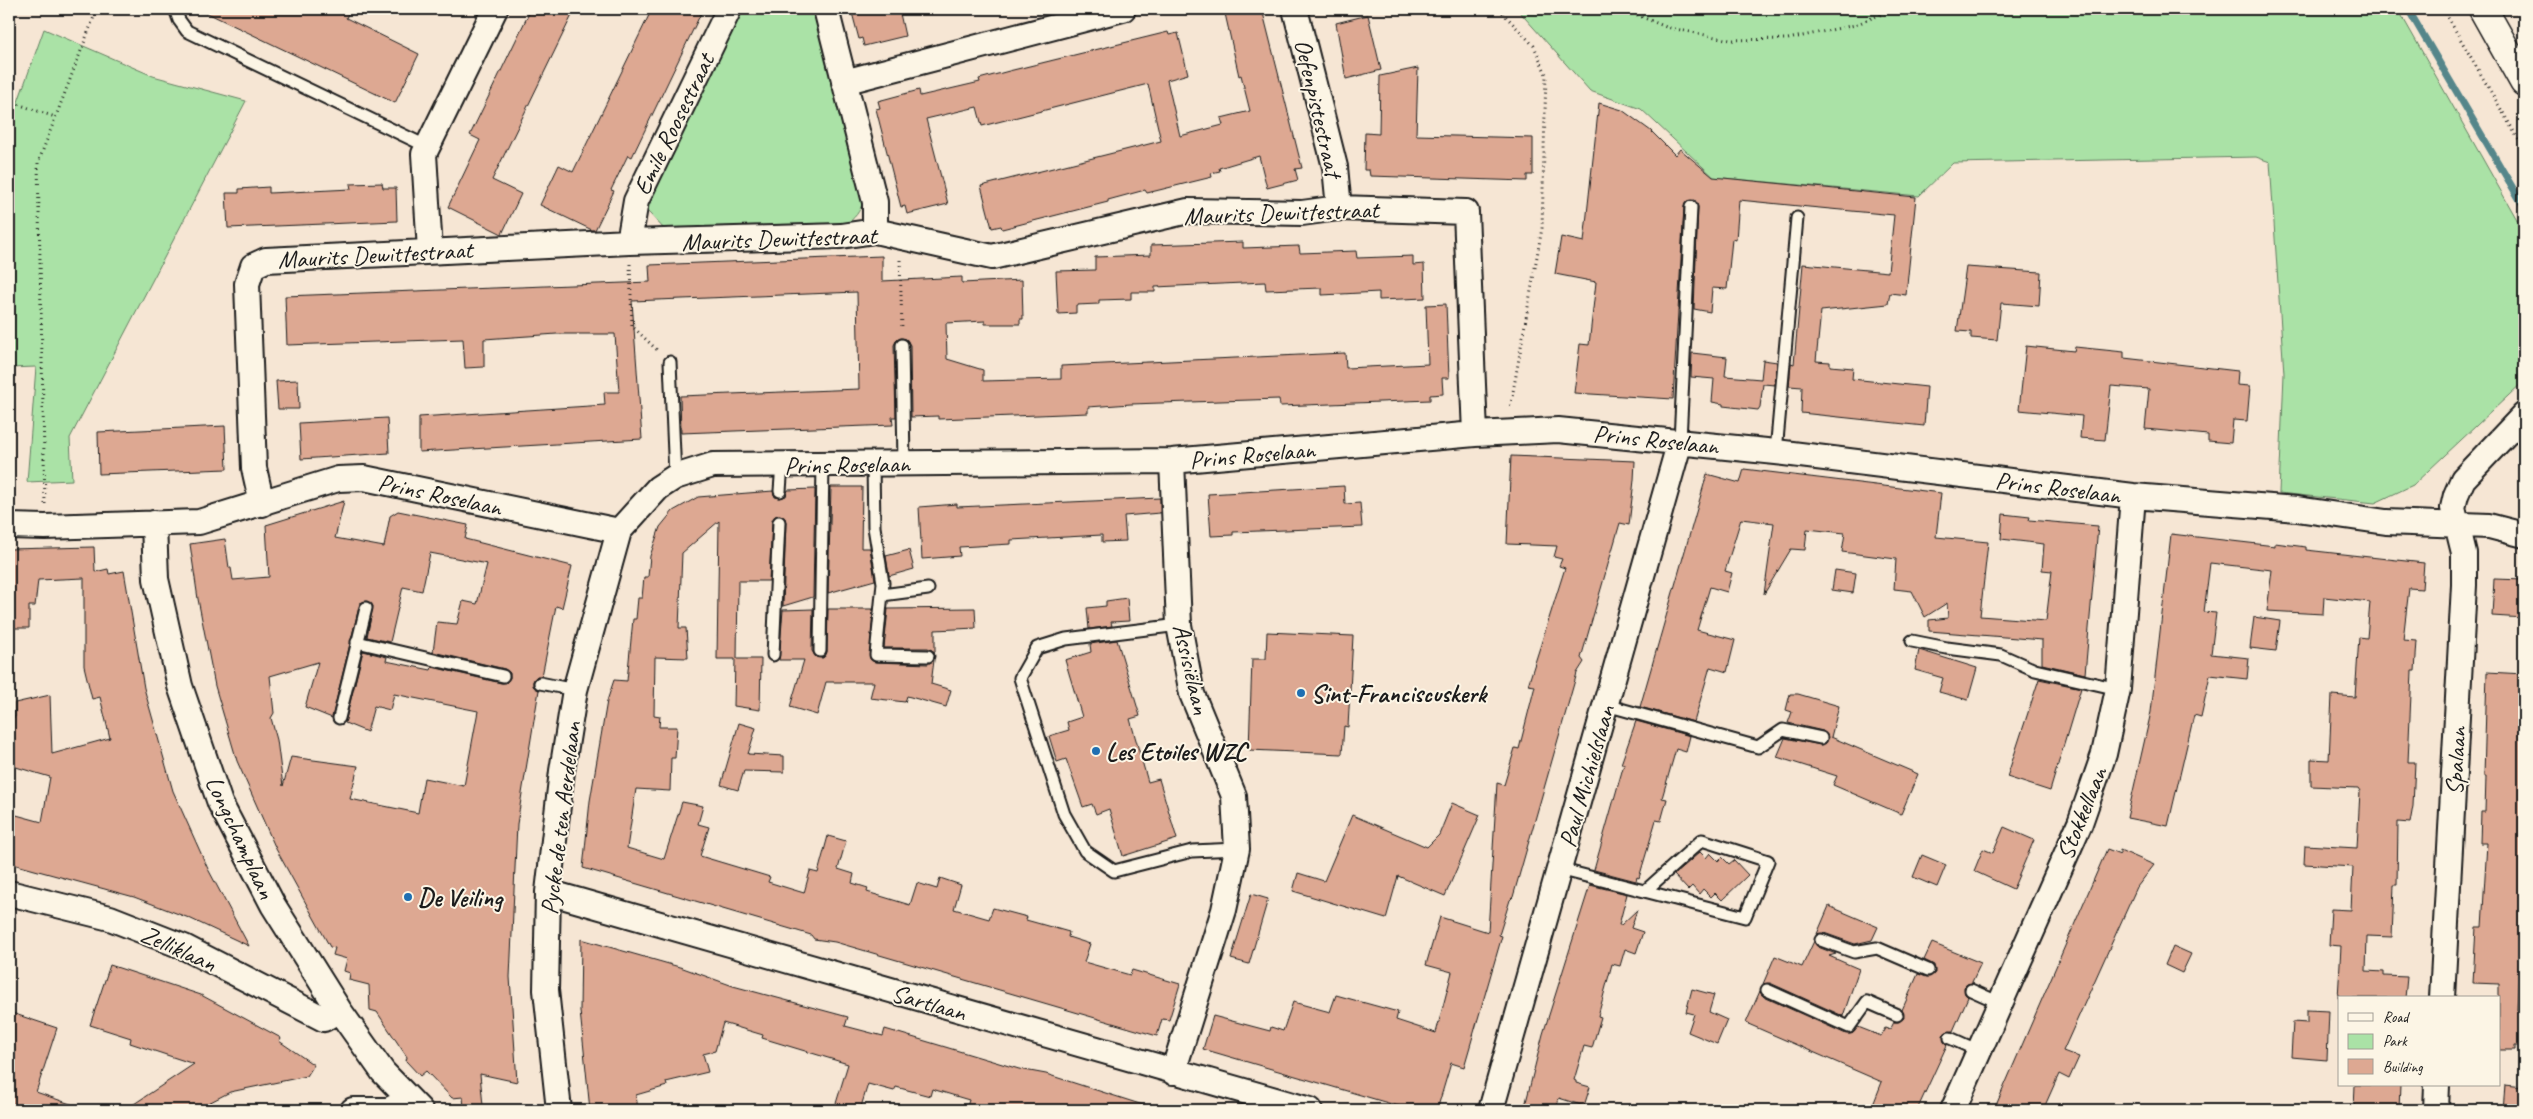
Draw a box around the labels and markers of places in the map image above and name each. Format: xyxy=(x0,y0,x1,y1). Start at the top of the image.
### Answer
place label: Sint-Franciscuskerk xyxy=(1311,678,1489,710)
marker: Sint-Franciscuskerk xyxy=(1295,687,1307,699)
place label: Les Etoiles WZC xyxy=(1106,736,1250,768)
marker: Les Etoiles WZC xyxy=(1090,745,1102,757)
place label: De Veiling xyxy=(418,882,504,914)
marker: De Veiling xyxy=(402,891,414,903)

